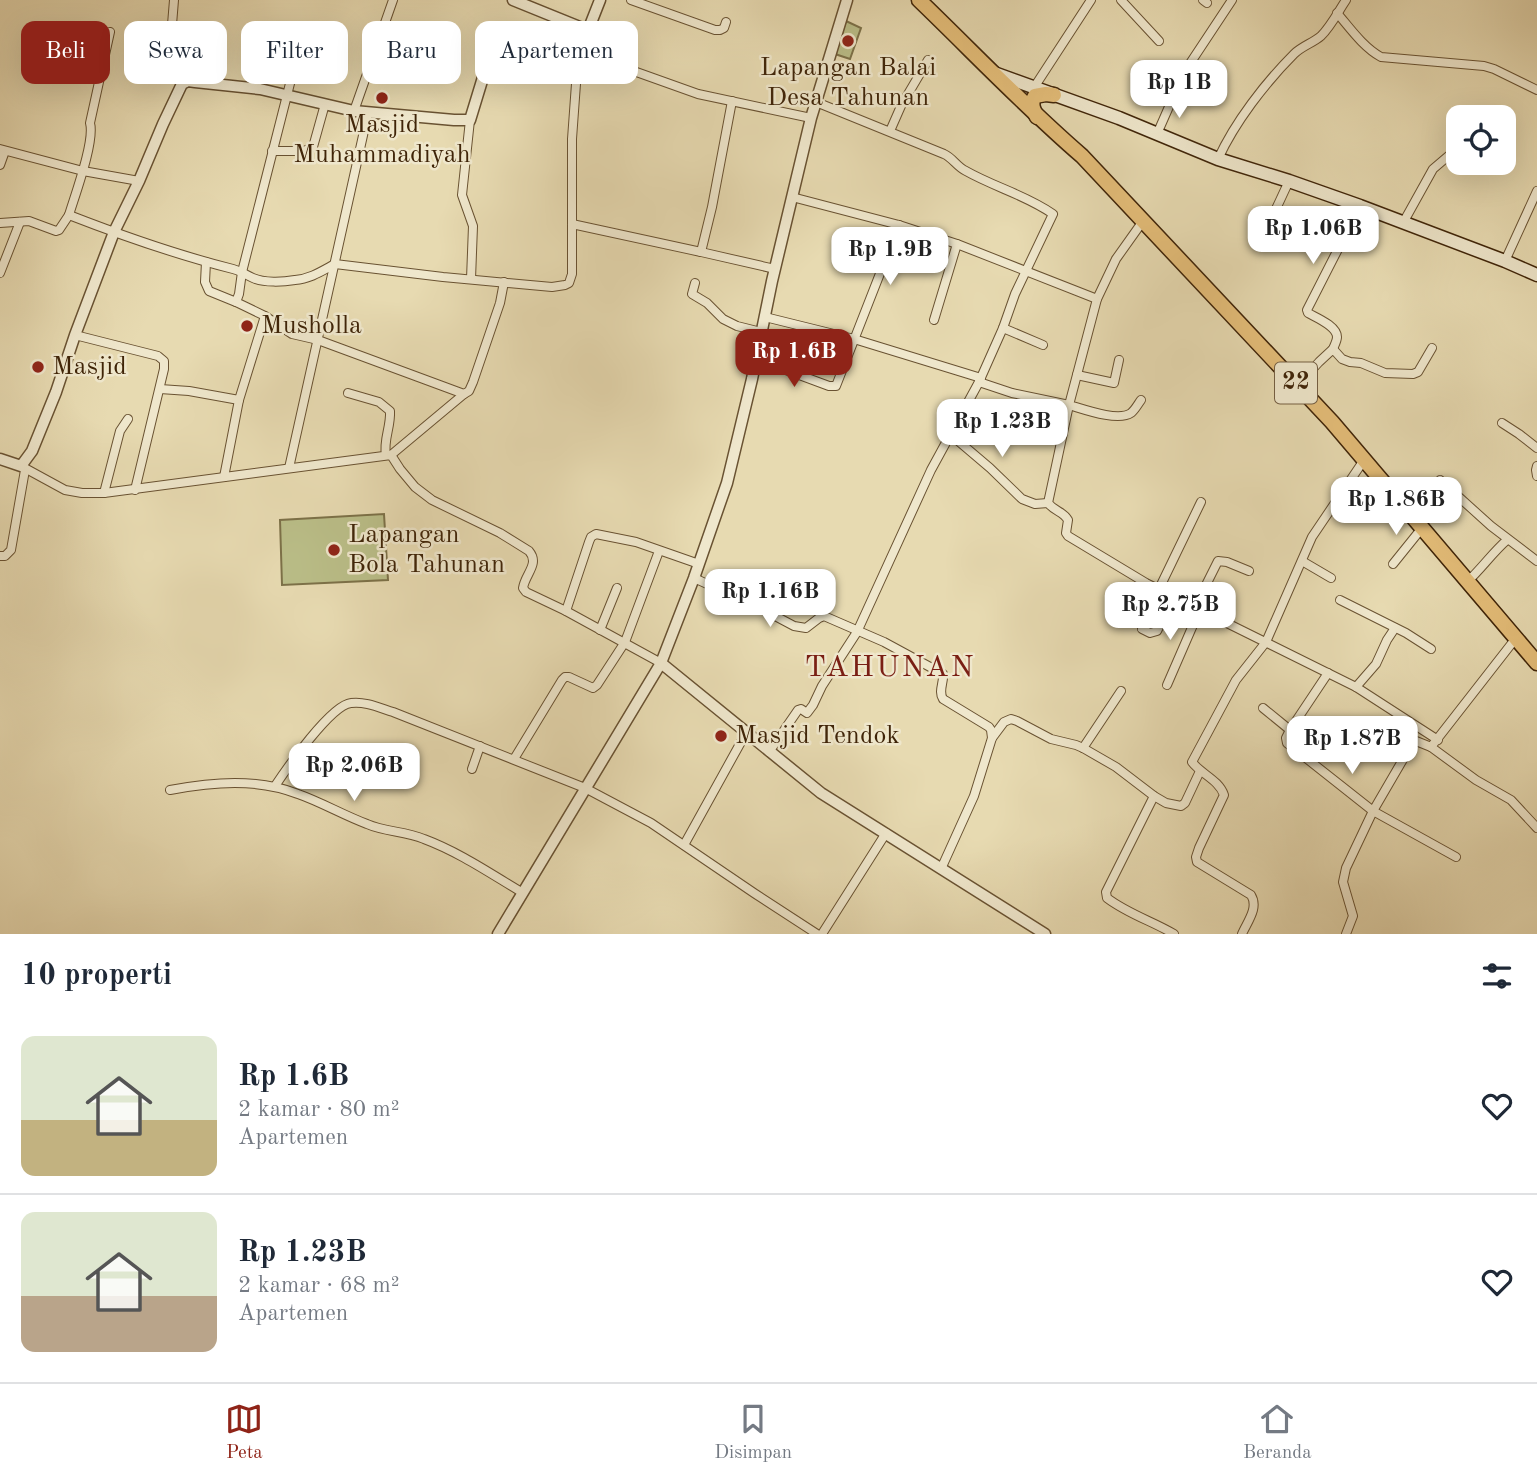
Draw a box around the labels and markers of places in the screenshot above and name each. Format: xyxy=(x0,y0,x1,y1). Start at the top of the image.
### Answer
marker: Lapangan Balai Desa Tahunan xyxy=(840,33,856,49)
place label: Lapangan Balai Desa Tahunan xyxy=(760,55,936,111)
pin: Rp 1B xyxy=(1130,60,1228,120)
marker: Masjid Muhammadiyah xyxy=(374,90,390,106)
place label: Masjid Muhammadiyah xyxy=(293,112,471,168)
pin: Rp 1.06B xyxy=(1241,206,1385,266)
pin: Rp 1.9B xyxy=(825,228,955,287)
place label: Musholla xyxy=(261,313,362,339)
marker: Musholla xyxy=(239,318,255,334)
pin: Rp 1.6B xyxy=(729,330,859,389)
place label: Masjid xyxy=(52,354,127,380)
marker: Masjid xyxy=(30,359,46,375)
pin: Rp 1.23B xyxy=(930,400,1074,459)
pin: Rp 1.86B xyxy=(1324,477,1468,537)
place label: Lapangan Bola Tahunan xyxy=(348,522,505,578)
marker: Lapangan Bola Tahunan xyxy=(326,542,342,558)
pin: Rp 1.16B xyxy=(698,570,842,629)
pin: Rp 2.75B xyxy=(1098,582,1242,642)
pin: Rp 1.87B xyxy=(1280,716,1424,776)
place label: Masjid Tendok xyxy=(735,723,900,749)
marker: Masjid Tendok xyxy=(713,728,729,744)
pin: Rp 2.06B xyxy=(282,744,426,803)

